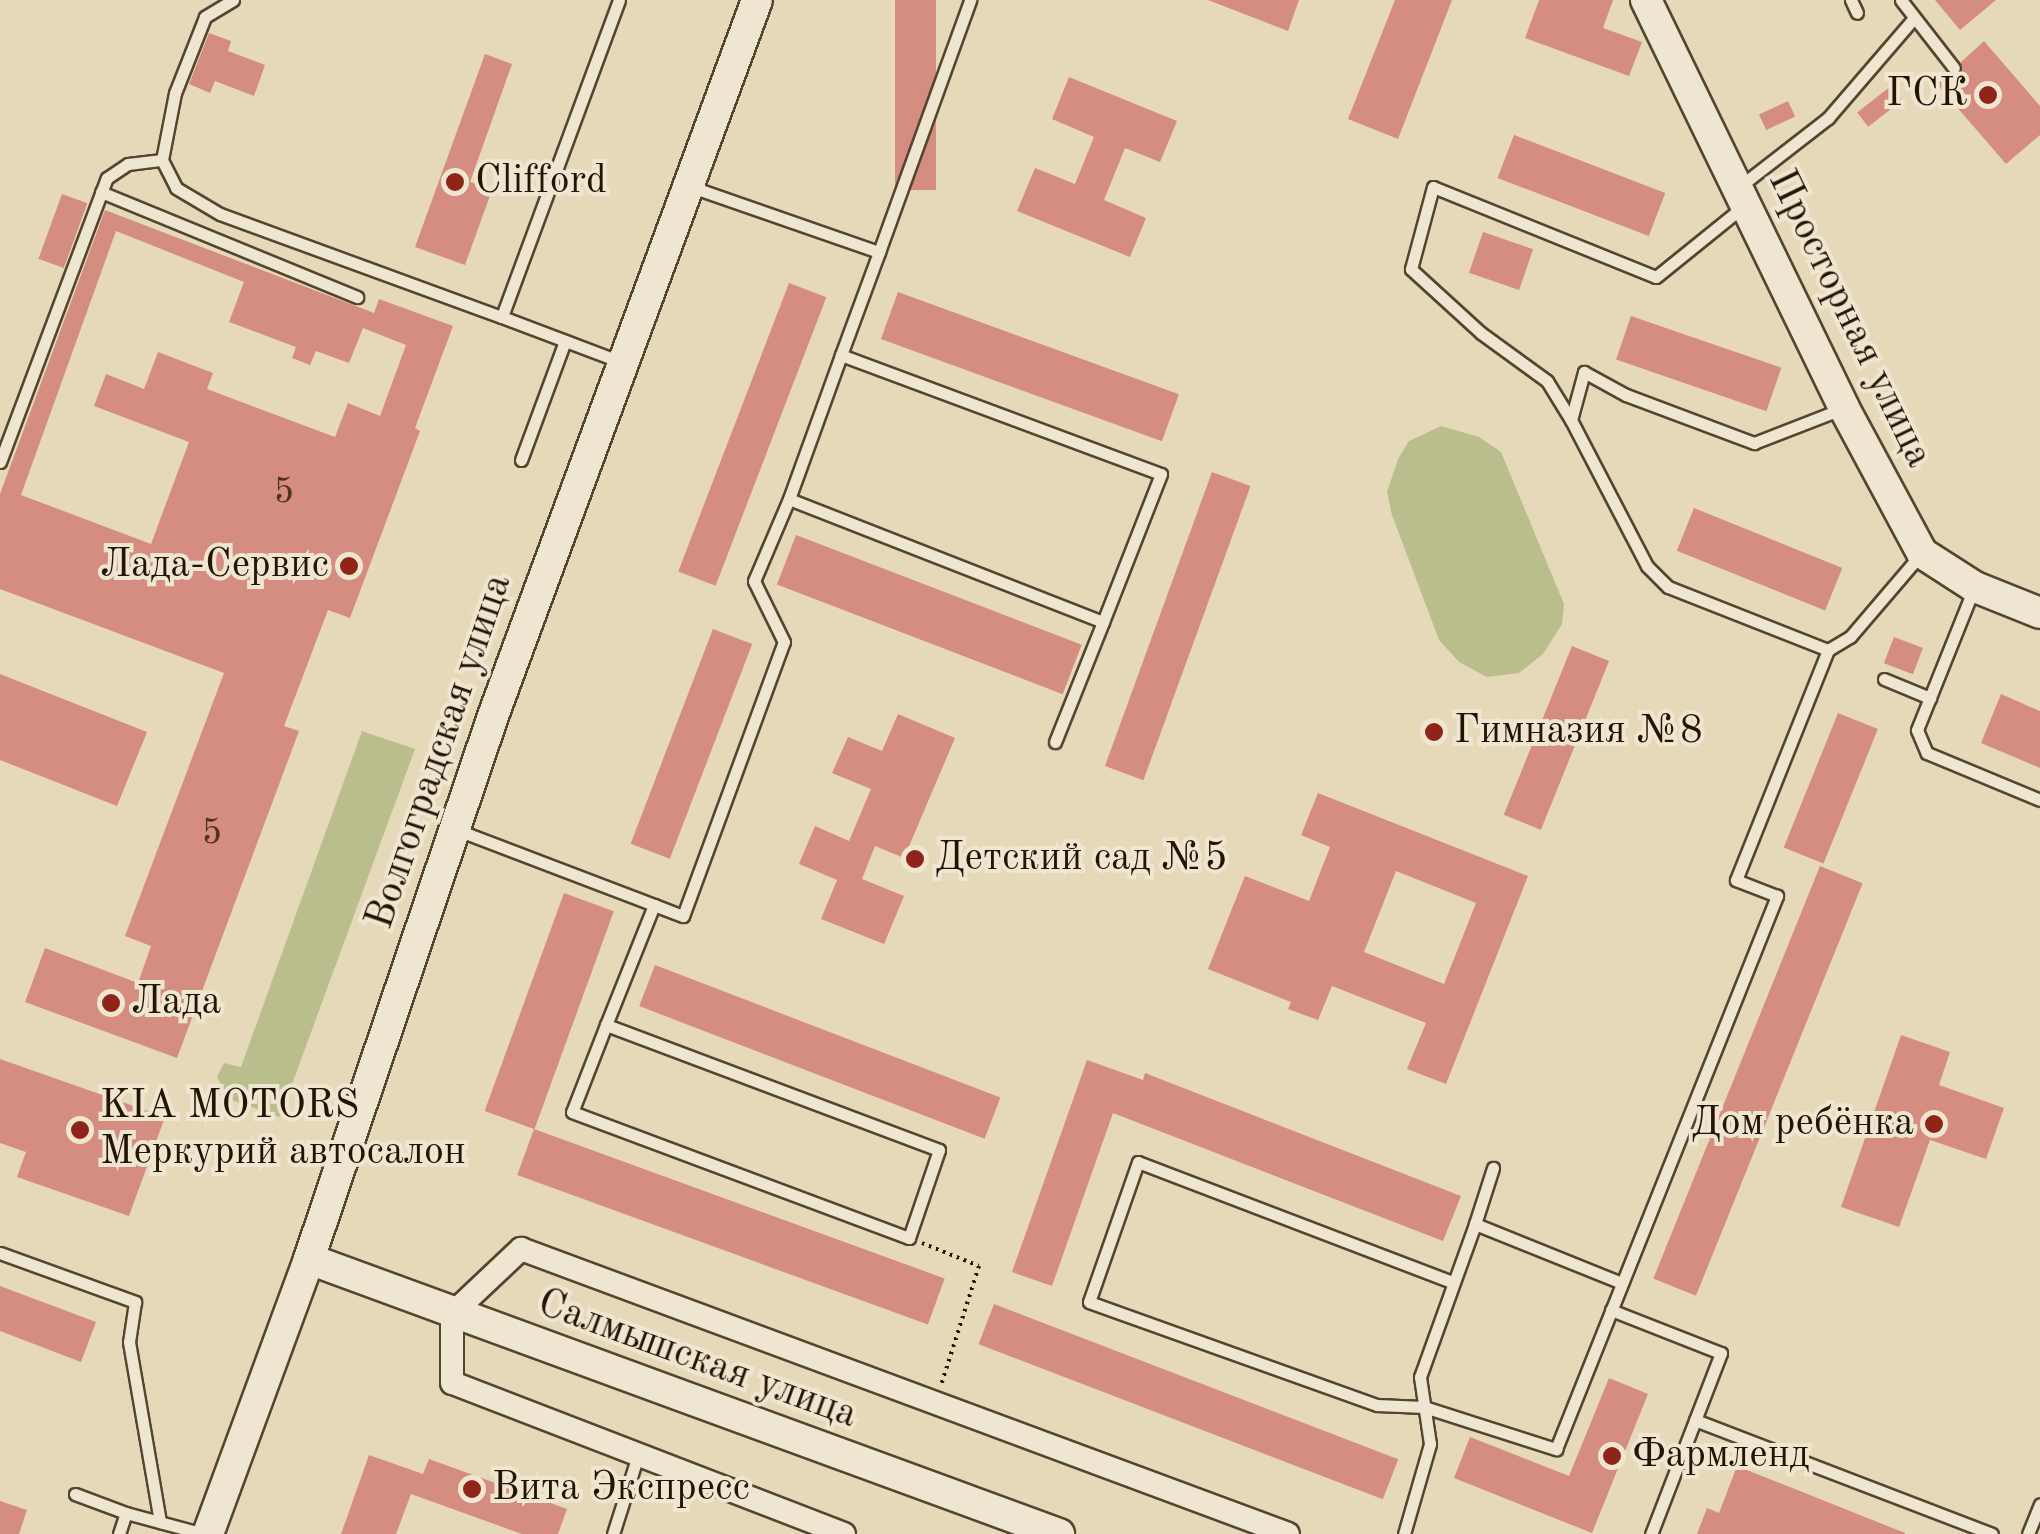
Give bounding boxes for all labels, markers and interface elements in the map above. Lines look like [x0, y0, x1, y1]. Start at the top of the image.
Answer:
place label: ГСК [1886, 71, 1968, 119]
marker: ГСК [1977, 84, 1999, 106]
place label: Clifford [475, 158, 607, 206]
street label: Просторная улица [1756, 162, 1942, 476]
marker: Clifford [444, 171, 466, 193]
house number: 5 [274, 472, 294, 514]
place label: Лада-Сервис [100, 542, 329, 590]
marker: Лада-Сервис [338, 555, 360, 577]
street label: Волгоградская улица [357, 568, 523, 936]
place label: Гимназия №8 [1454, 708, 1703, 756]
marker: Гимназия №8 [1423, 721, 1445, 743]
house number: 5 [202, 813, 222, 855]
place label: Детский сад №5 [935, 835, 1228, 883]
marker: Детский сад №5 [904, 848, 926, 870]
place label: Лада [131, 979, 221, 1027]
marker: Лада [100, 992, 122, 1014]
place label: KIA MOTORS Меркурий автосалон [100, 1083, 466, 1177]
place label: Дом ребёнка [1691, 1100, 1914, 1148]
marker: Дом ребёнка [1923, 1113, 1945, 1135]
marker: KIA MOTORS Меркурий автосалон [69, 1119, 91, 1141]
street label: Салмышская улица [531, 1280, 863, 1440]
place label: Фармленд [1632, 1432, 1809, 1480]
marker: Фармленд [1601, 1445, 1623, 1467]
place label: Вита Экспресс [492, 1465, 750, 1513]
marker: Вита Экспресс [461, 1478, 483, 1500]

